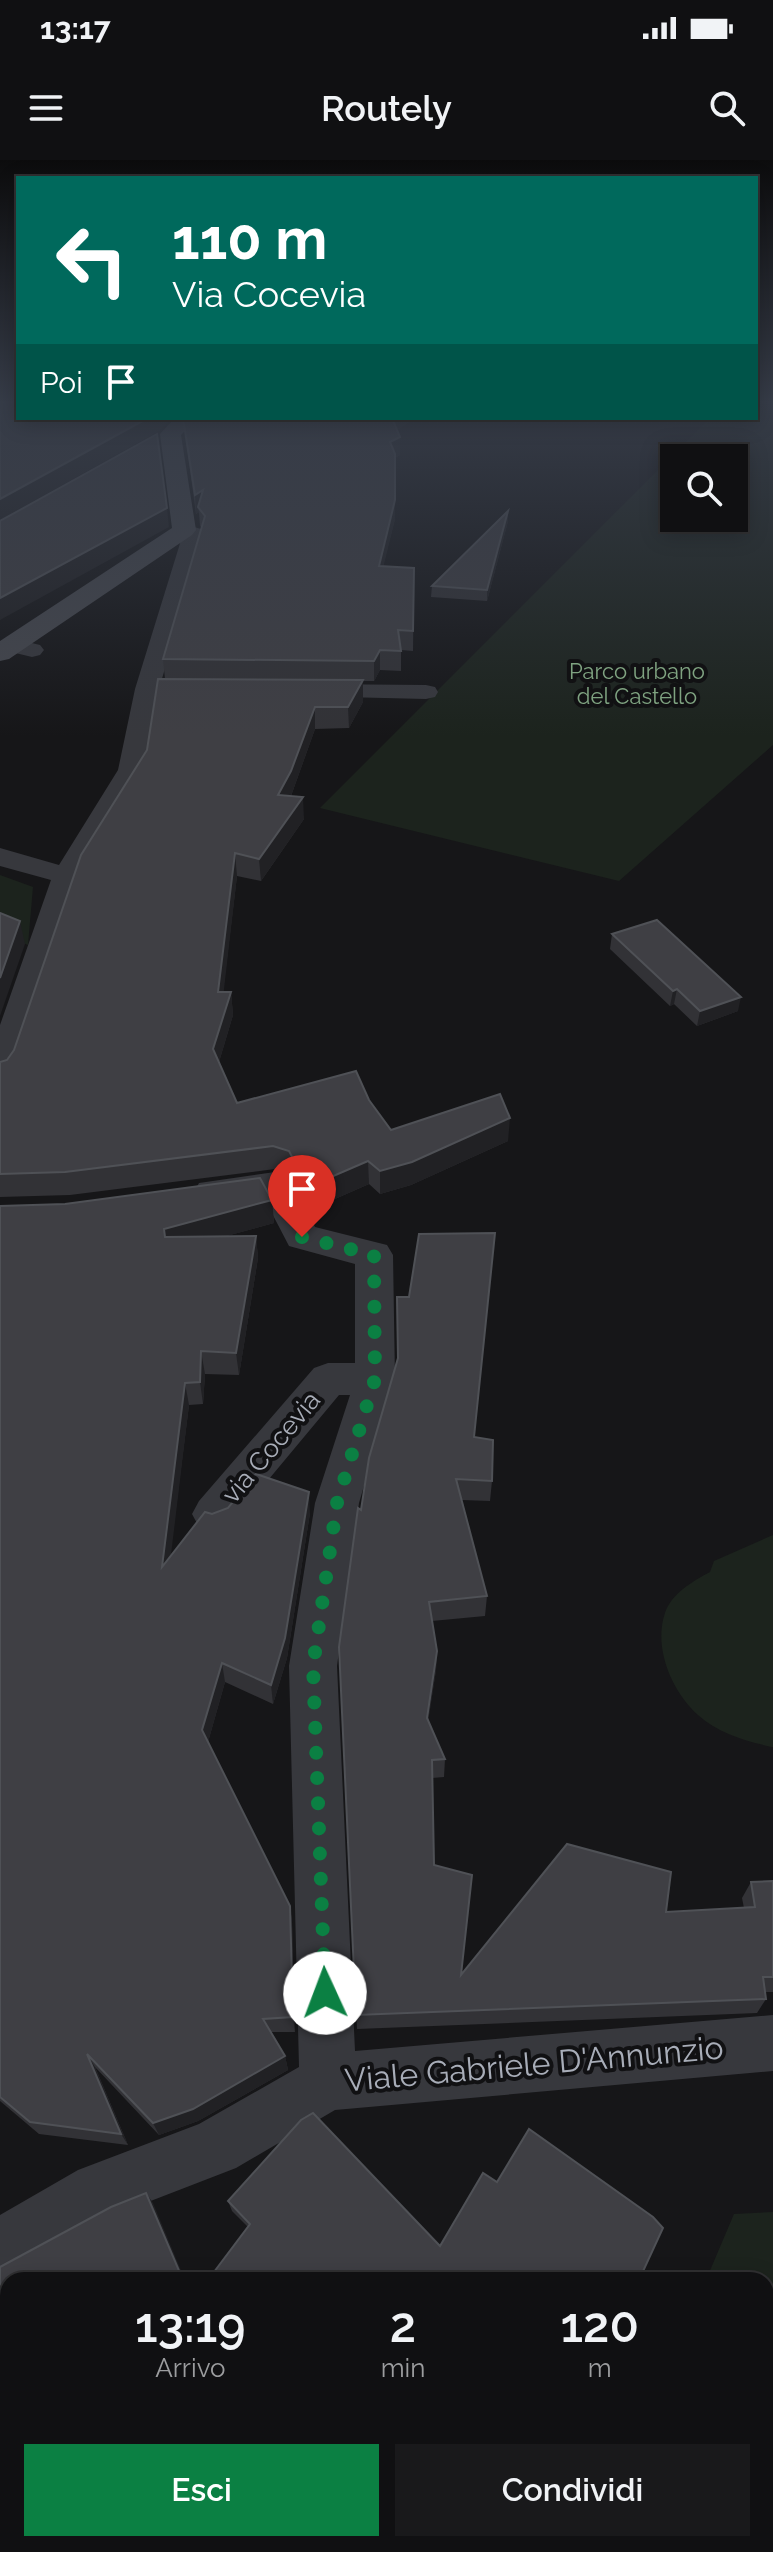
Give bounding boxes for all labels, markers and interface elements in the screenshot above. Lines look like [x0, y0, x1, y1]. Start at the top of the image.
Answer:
text: 13:17 [40, 11, 111, 46]
icon: menu [24, 86, 68, 130]
icon: search [705, 86, 749, 130]
text: Routely [321, 87, 452, 129]
text: 110 m [172, 206, 327, 272]
icon: left [40, 208, 144, 312]
text: Via Cocevia [172, 273, 366, 315]
icon: arrive [99, 360, 143, 404]
text: Poi [40, 365, 83, 400]
map controls [660, 444, 748, 532]
button: search [660, 444, 748, 532]
park label: Parco urbano del Castello [569, 658, 705, 709]
pin [268, 1155, 336, 1237]
icon: arrive [280, 1167, 324, 1211]
street label: via Cocevia [216, 1385, 326, 1509]
position arrow [283, 1951, 367, 2035]
street label: Viale Gabriele D'Annunzio [343, 2029, 725, 2098]
text: 13:19 [135, 2297, 246, 2353]
text: 2 [390, 2297, 416, 2353]
text: 120 [560, 2297, 639, 2353]
text: Arrivo [155, 2353, 226, 2383]
text: min [381, 2353, 425, 2383]
text: m [588, 2353, 612, 2383]
button: Esci [24, 2444, 379, 2536]
button: Condividi [395, 2444, 750, 2536]

